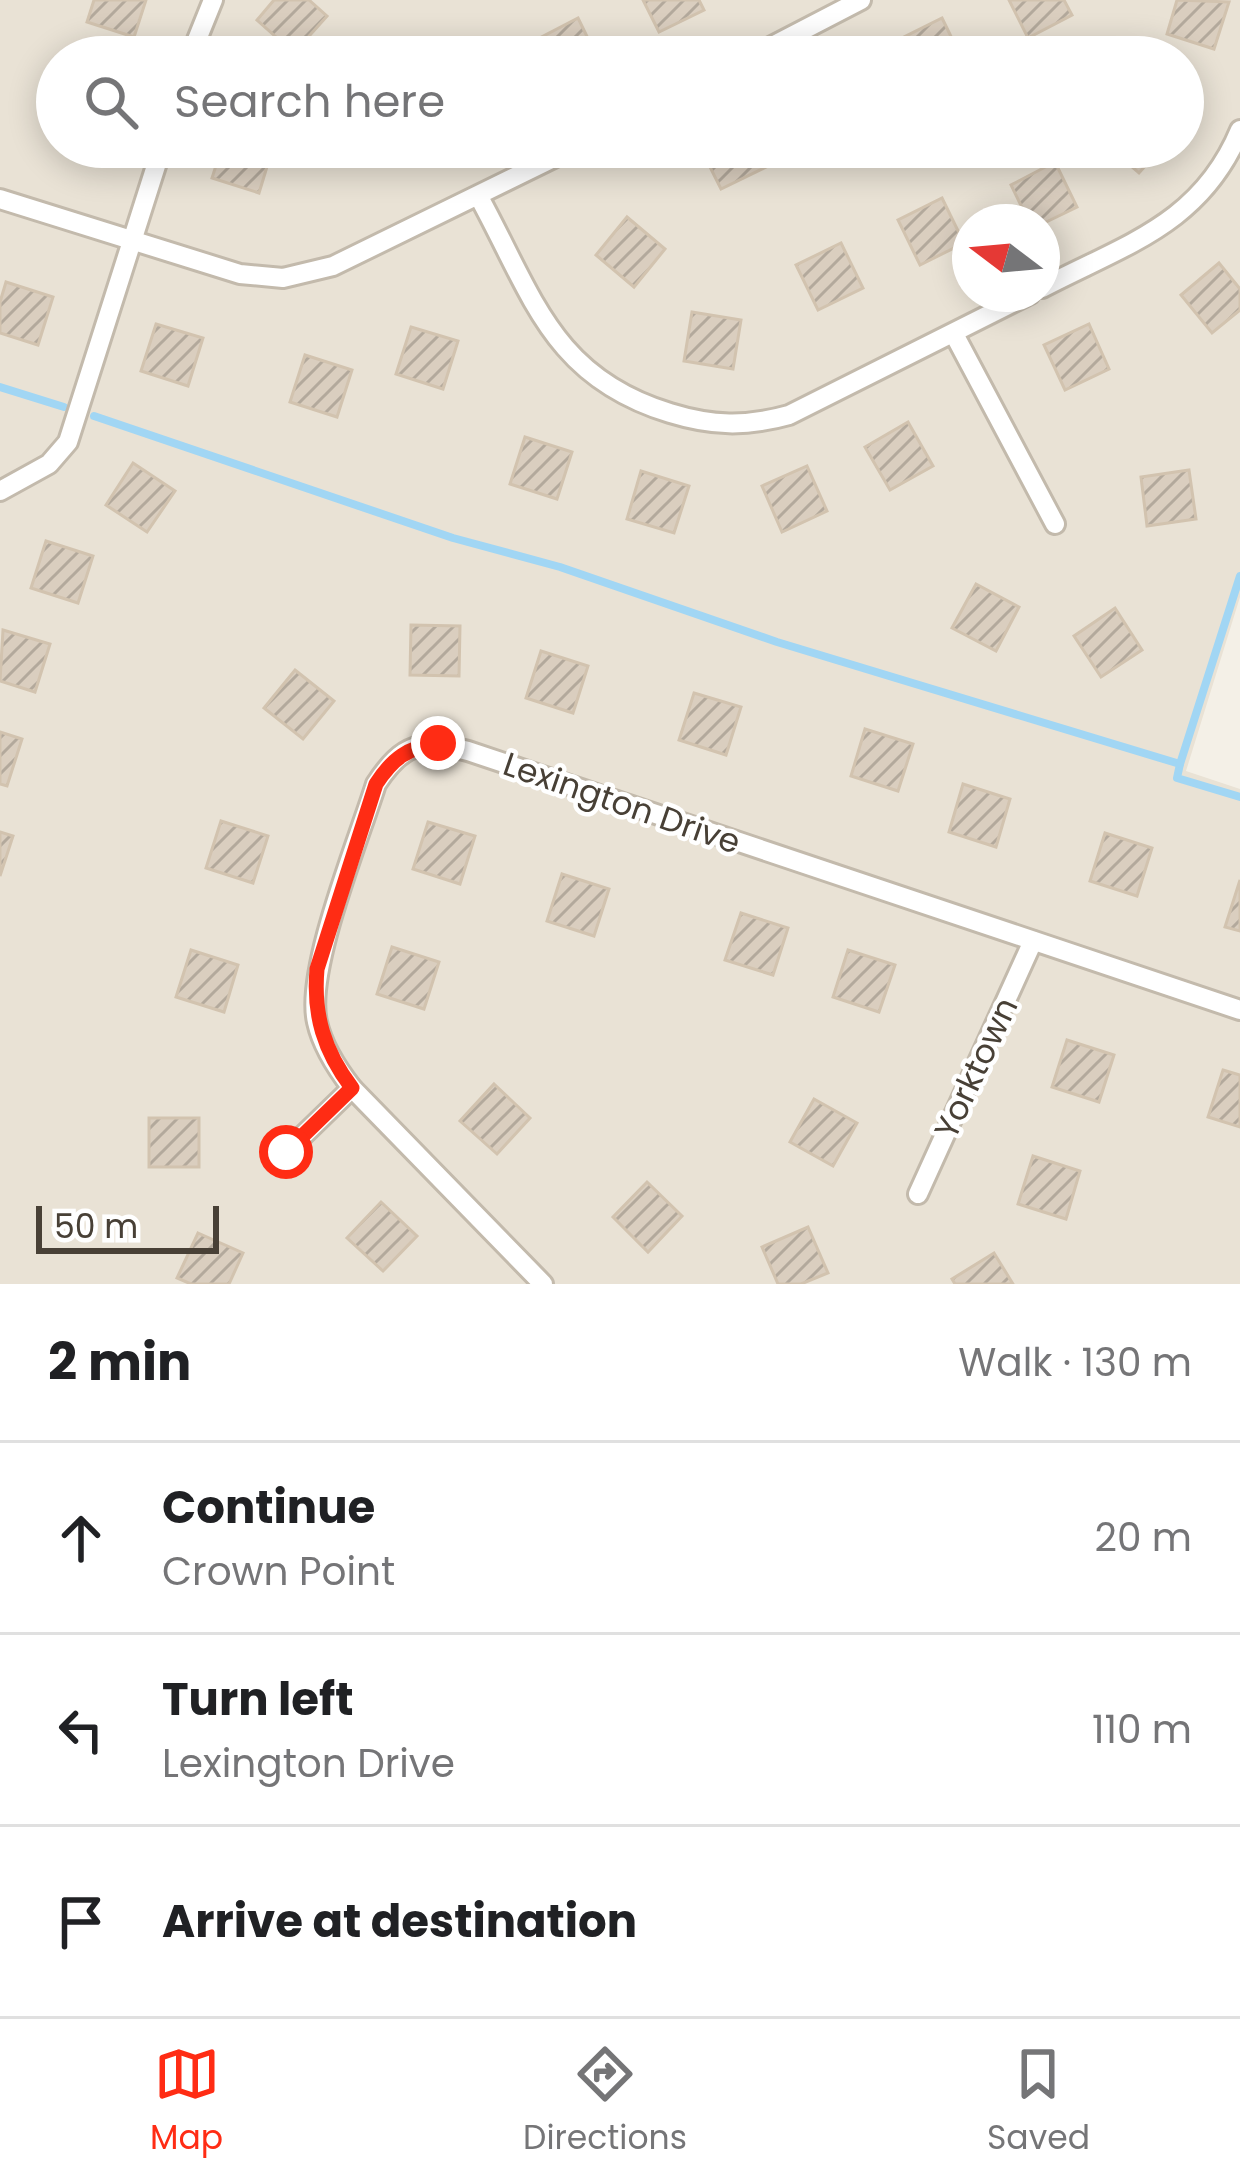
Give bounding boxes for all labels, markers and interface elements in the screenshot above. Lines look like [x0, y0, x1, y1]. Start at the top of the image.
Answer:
search box [36, 36, 1204, 168]
icon: search [78, 69, 144, 135]
text: Search here [174, 70, 445, 133]
north arrow [952, 204, 1060, 312]
route end [411, 716, 465, 770]
street label: Lexington Drive [497, 740, 747, 866]
street label: Yorktown [923, 990, 1029, 1146]
route start [259, 1125, 313, 1179]
scale bar [36, 1200, 219, 1253]
text: 50 m [54, 1203, 138, 1250]
text: 2 min [48, 1326, 191, 1398]
text: Walk · 130 m [958, 1335, 1192, 1390]
text: Continue [162, 1476, 375, 1539]
icon: ahead [48, 1505, 114, 1571]
text: 20 m [1094, 1510, 1192, 1565]
text: Crown Point [162, 1544, 395, 1599]
text: Turn left [162, 1668, 354, 1731]
icon: left [48, 1697, 114, 1763]
text: 110 m [1092, 1702, 1192, 1757]
text: Lexington Drive [162, 1736, 455, 1791]
icon: arrive [48, 1889, 114, 1955]
text: Arrive at destination [162, 1890, 637, 1953]
tab: Map [150, 2041, 223, 2163]
tab: Directions [523, 2041, 687, 2163]
tab: Saved [987, 2041, 1090, 2163]

